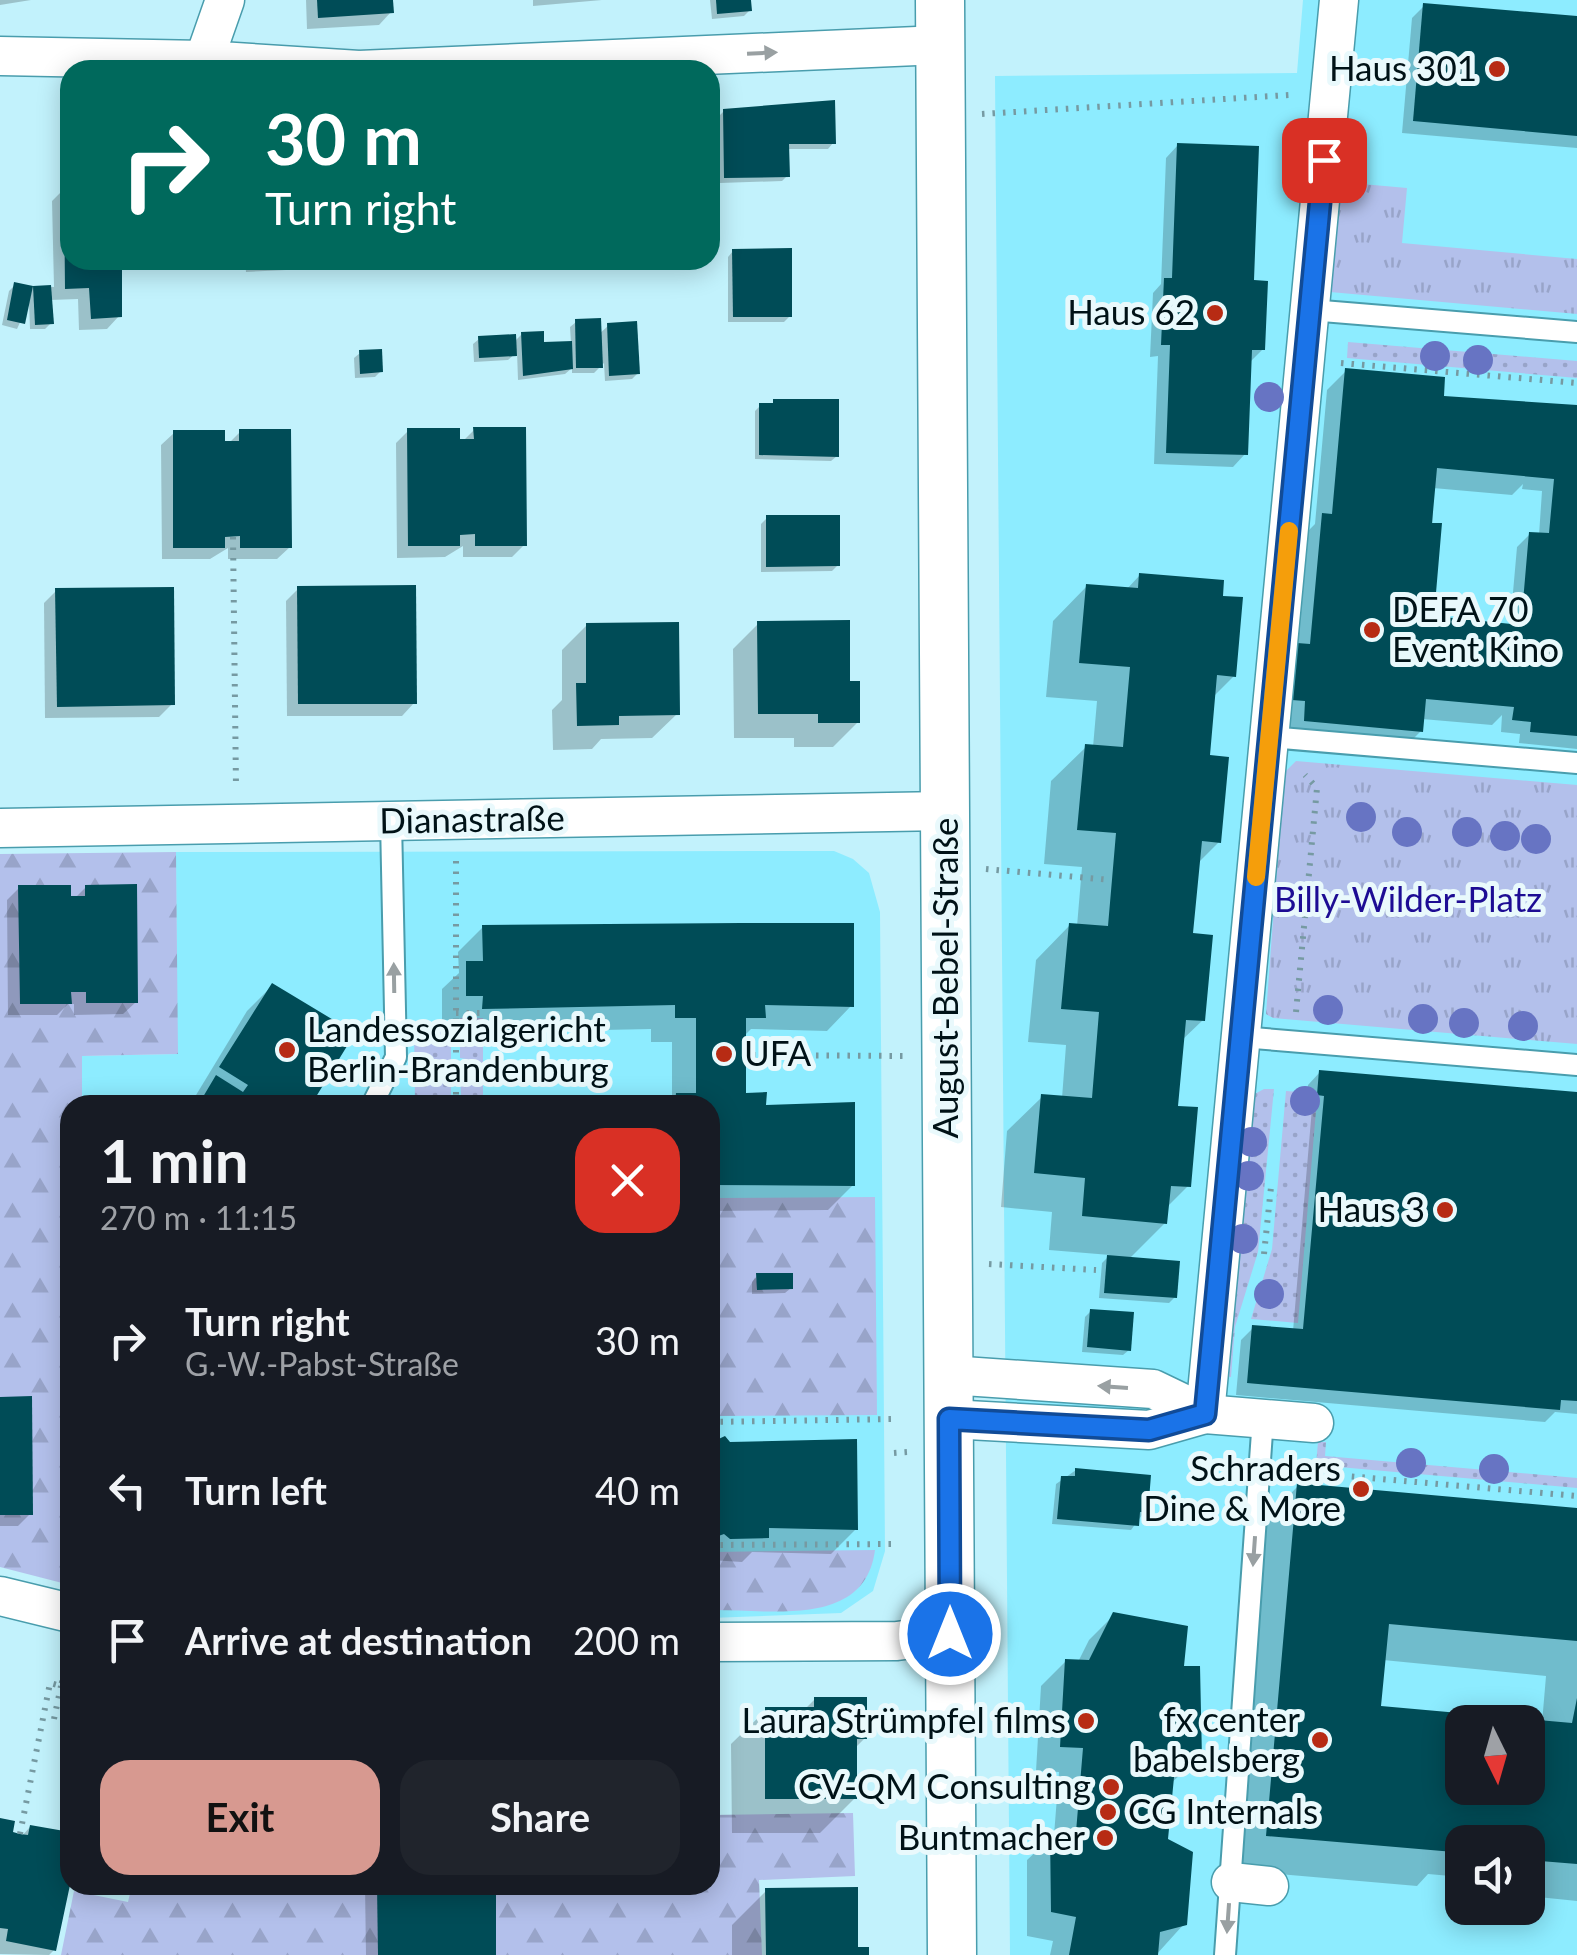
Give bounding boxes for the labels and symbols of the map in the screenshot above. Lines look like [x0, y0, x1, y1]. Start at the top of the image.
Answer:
one-way arrow [747, 45, 779, 61]
place label: Haus 301 [1329, 46, 1477, 88]
marker: Haus 301 [1486, 58, 1508, 80]
pin [1282, 118, 1367, 203]
place label: Haus 62 [1067, 290, 1195, 332]
marker: Haus 62 [1204, 302, 1226, 324]
place label: DEFA 70 Event Kino [1392, 587, 1559, 669]
marker: DEFA 70 Event Kino [1361, 619, 1383, 641]
street label: Dianastraße [379, 795, 565, 841]
street label: August-Bebel-Straße [923, 818, 965, 1138]
park label: Billy-Wilder-Platz [1274, 877, 1542, 919]
one-way arrow [386, 962, 402, 994]
place label: Landessozialgericht Berlin-Brandenburg [307, 1007, 609, 1089]
place label: UFA [744, 1031, 812, 1073]
marker: Landessozialgericht Berlin-Brandenburg [276, 1039, 298, 1061]
marker: UFA [713, 1043, 735, 1065]
place label: Haus 3 [1317, 1187, 1425, 1229]
marker: Haus 3 [1434, 1199, 1456, 1221]
one-way arrow [1096, 1378, 1128, 1394]
place label: Schraders Dine & More [1143, 1446, 1341, 1528]
marker: Schraders Dine & More [1350, 1478, 1372, 1500]
one-way arrow [1246, 1535, 1262, 1567]
position arrow [898, 1582, 1002, 1686]
place label: fx center babelsberg [1133, 1697, 1300, 1779]
place label: Laura Strümpfel films [742, 1698, 1066, 1740]
north arrow [1445, 1705, 1545, 1805]
marker: Laura Strümpfel films [1075, 1710, 1097, 1732]
marker: fx center babelsberg [1309, 1729, 1331, 1751]
place label: CV-QM Consulting [798, 1764, 1091, 1806]
marker: CV-QM Consulting [1100, 1776, 1122, 1798]
place label: CG Internals [1128, 1789, 1318, 1831]
marker: CG Internals [1097, 1801, 1119, 1823]
place label: Buntmacher [898, 1815, 1085, 1857]
marker: Buntmacher [1094, 1827, 1116, 1849]
one-way arrow [1220, 1903, 1236, 1935]

